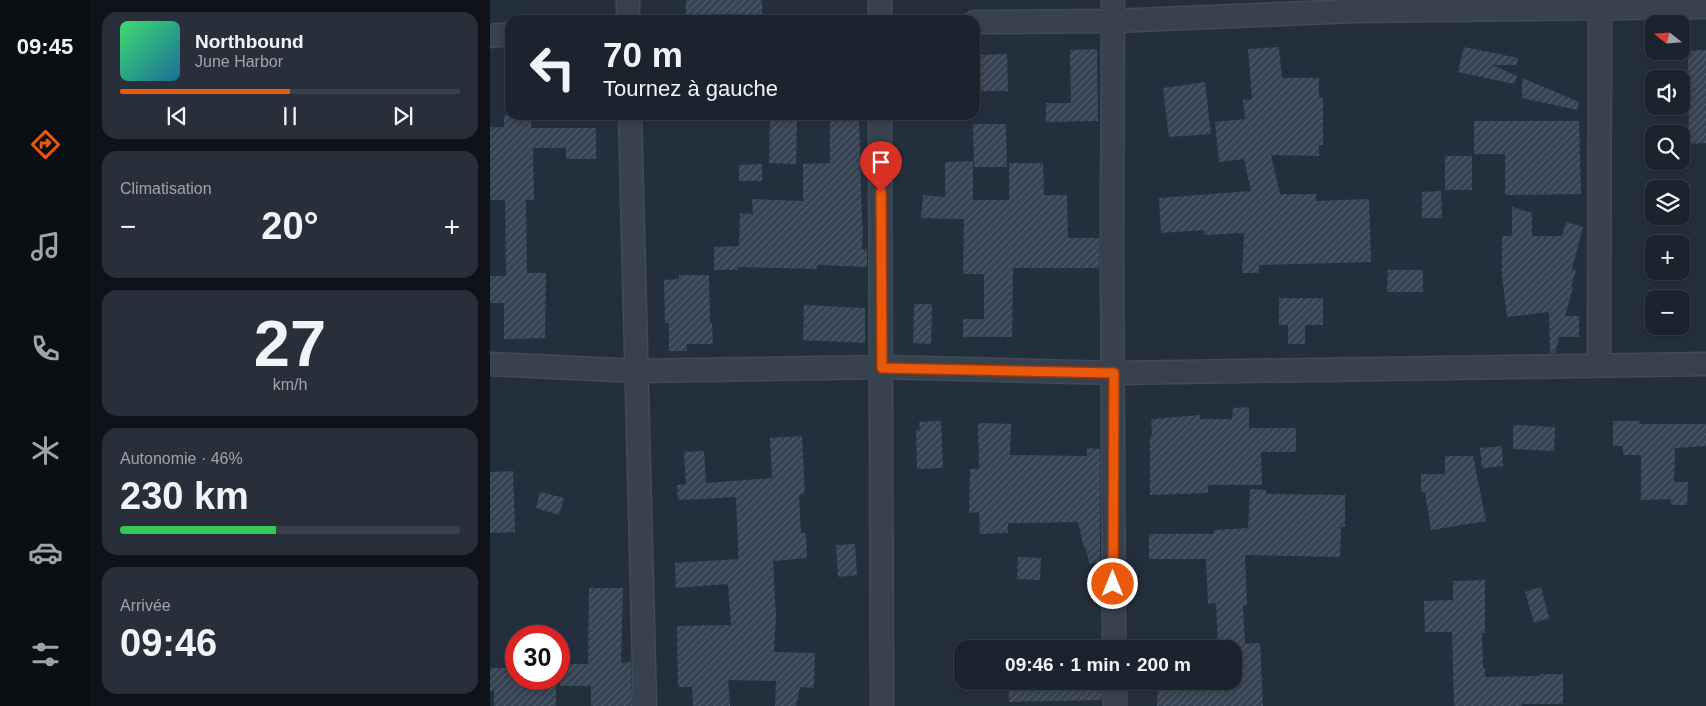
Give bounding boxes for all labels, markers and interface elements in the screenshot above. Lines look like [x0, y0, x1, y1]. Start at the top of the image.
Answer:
north arrow [1645, 15, 1690, 60]
map controls [1645, 15, 1690, 335]
text: Northbound [195, 31, 304, 52]
text: 09:45 [17, 34, 73, 59]
icon: left [520, 35, 585, 100]
text: 70 m [603, 35, 683, 74]
text: June Harbor [195, 53, 283, 70]
button: sound [1645, 70, 1690, 115]
text: Tournez à gauche [603, 76, 778, 101]
icon: previous [163, 102, 191, 130]
icon: pause [276, 102, 304, 130]
icon: next [389, 102, 417, 130]
button: search [1645, 125, 1690, 170]
icon: directions [28, 127, 63, 162]
pin [860, 141, 902, 192]
icon: arrive [867, 148, 895, 176]
text: Climatisation [120, 180, 212, 197]
button: layers [1645, 180, 1690, 225]
text: 20° [261, 205, 319, 247]
text: − [120, 211, 136, 242]
text: + [444, 211, 460, 242]
icon: music [28, 229, 63, 264]
button: + [1645, 235, 1690, 280]
button: − [1645, 290, 1690, 335]
text: 27 [254, 307, 326, 380]
icon: phone [28, 331, 63, 366]
text: km/h [273, 376, 307, 393]
icon: climate [28, 433, 63, 468]
text: Autonomie · 46% [120, 450, 243, 467]
text: 230 km [120, 475, 249, 517]
icon: car [28, 535, 63, 570]
position arrow [1086, 557, 1138, 609]
text: Arrivée [120, 597, 171, 614]
text: 09:46 [120, 622, 217, 664]
speed limit sign: 30 [505, 625, 570, 690]
icon: filters [28, 637, 63, 672]
text: 09:46 · 1 min · 200 m [1005, 654, 1191, 675]

